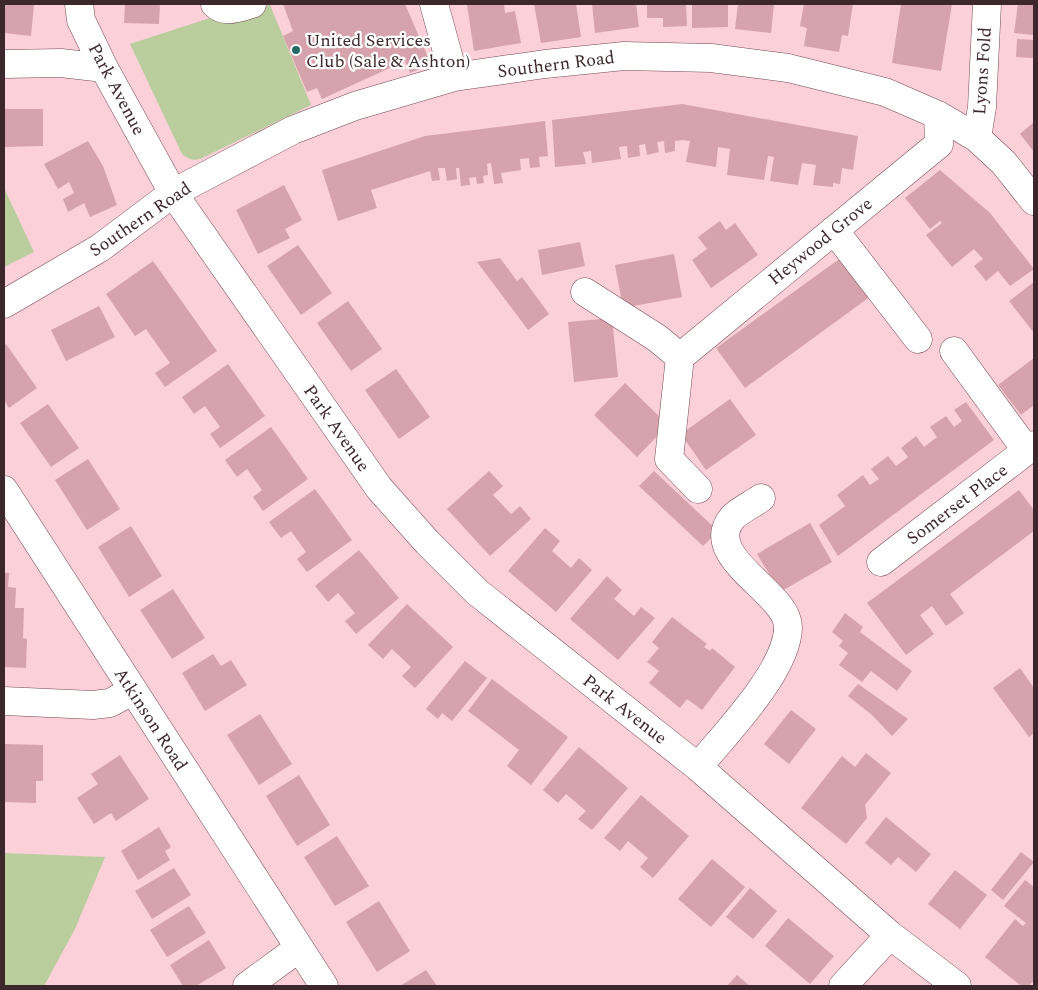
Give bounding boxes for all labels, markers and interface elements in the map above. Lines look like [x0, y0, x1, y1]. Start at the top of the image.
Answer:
street label: Lyons Fold [966, 26, 999, 116]
place label: United Services Club (Sale & Ashton) [306, 27, 470, 75]
street label: Park Avenue [81, 38, 152, 140]
marker: United Services Club (Sale & Ashton) [290, 44, 302, 56]
street label: Southern Road [496, 44, 616, 85]
street label: Southern Road [84, 175, 197, 264]
street label: Heywood Grove [762, 191, 878, 292]
street label: Park Avenue [297, 379, 377, 477]
street label: Somerset Place [901, 457, 1014, 552]
street label: Atkinson Road [107, 662, 194, 776]
street label: Park Avenue [577, 668, 673, 751]

